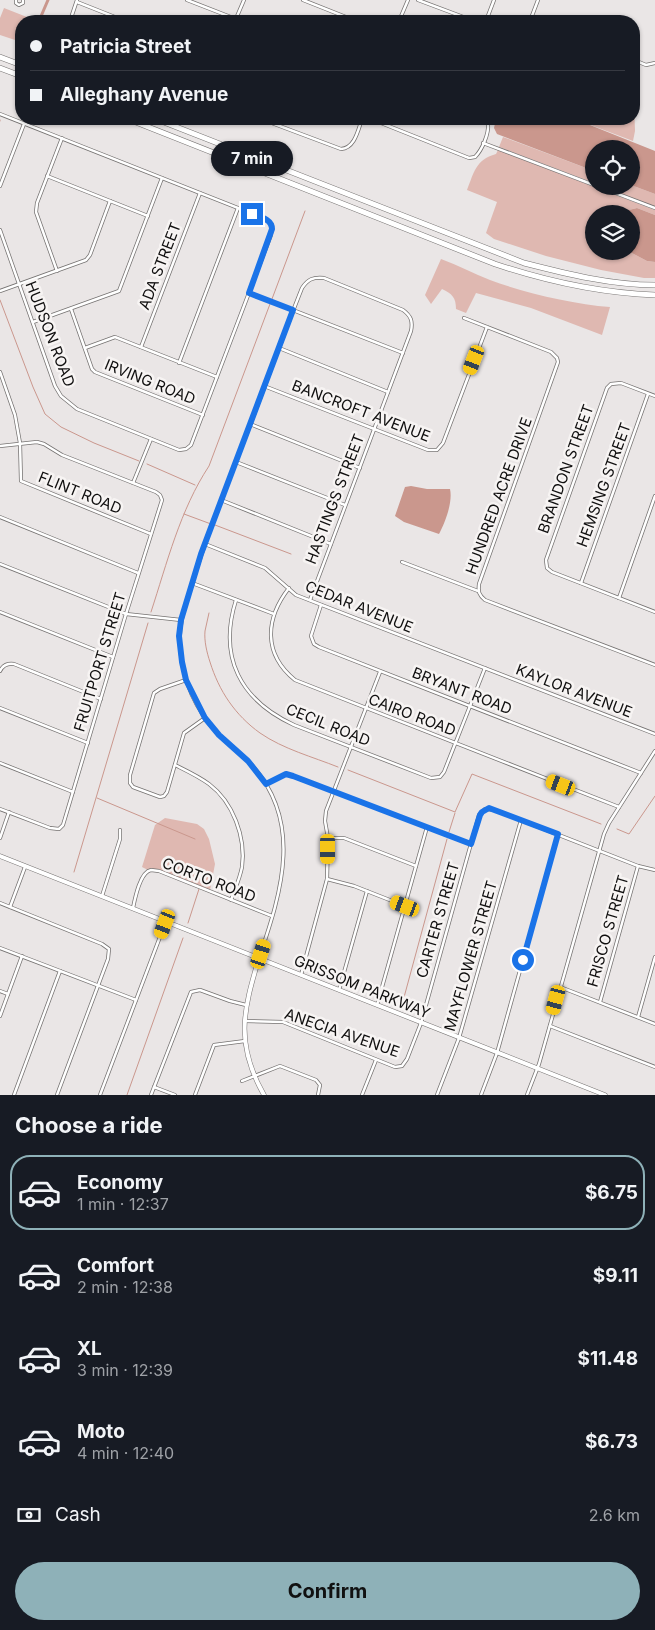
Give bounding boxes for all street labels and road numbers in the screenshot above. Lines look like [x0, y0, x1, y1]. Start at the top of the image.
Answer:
street label: ADA STREET [134, 220, 185, 312]
street label: HUDSON ROAD [22, 278, 79, 389]
street label: IRVING ROAD [102, 355, 198, 408]
street label: BANCROFT AVENUE [289, 375, 433, 446]
street label: BRANDON STREET [533, 402, 598, 536]
street label: HUNDRED ACRE DRIVE [461, 415, 536, 577]
street label: HEMSING STREET [572, 420, 635, 550]
street label: HASTINGS STREET [301, 431, 368, 567]
street label: FLINT ROAD [36, 467, 125, 518]
street label: CEDAR AVENUE [302, 576, 416, 637]
street label: FRUITPORT STREET [69, 590, 130, 734]
street label: KAYLOR AVENUE [513, 660, 635, 721]
street label: BRYANT ROAD [410, 663, 515, 718]
street label: CAIRO ROAD [366, 689, 459, 740]
street label: CECIL ROAD [283, 699, 373, 750]
street label: CORTO ROAD [160, 853, 259, 906]
street label: CARTER STREET [412, 860, 463, 980]
street label: FRISCO STREET [582, 873, 633, 989]
street label: MAYFLOWER STREET [440, 878, 501, 1033]
street label: GRISSOM PARKWAY [291, 951, 433, 1023]
street label: ANECIA AVENUE [282, 1004, 402, 1061]

